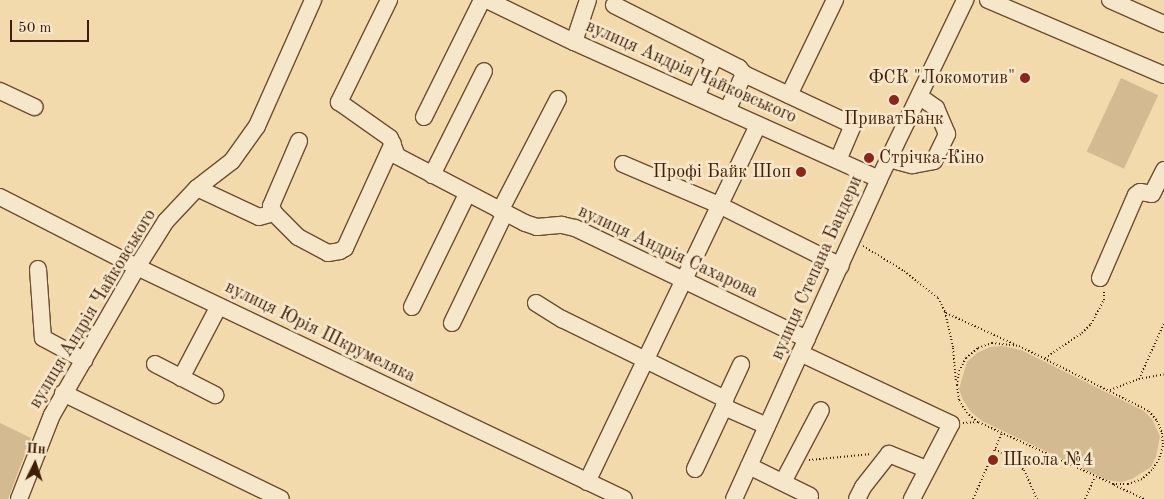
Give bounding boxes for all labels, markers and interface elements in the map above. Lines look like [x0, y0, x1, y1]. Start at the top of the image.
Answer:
scale bar [12, 10, 91, 42]
street label: вулиця Андрія Чайковського [582, 16, 800, 128]
text: 50 m [18, 21, 52, 36]
place label: ФСК "Локомотив" [868, 67, 1015, 89]
marker: ФСК "Локомотив" [1019, 72, 1031, 84]
marker: ПриватБанк [888, 94, 900, 106]
place label: ПриватБанк [844, 108, 944, 130]
place label: Стрічка-Кіно [879, 147, 984, 169]
marker: Стрічка-Кіно [863, 152, 875, 164]
place label: Профі Байк Шоп [653, 161, 791, 183]
marker: Профі Байк Шоп [795, 166, 807, 178]
street label: вулиця Степана Бандери [767, 173, 867, 363]
street label: вулиця Андрія Сахарова [575, 201, 761, 303]
street label: вулиця Андрія Чайковського [25, 205, 161, 413]
street label: вулиця Юрія Шкрумеляка [221, 276, 419, 388]
north arrow [10, 439, 60, 489]
text: Пн [26, 441, 46, 457]
place label: Школа №4 [1003, 449, 1093, 471]
marker: Школа №4 [987, 454, 999, 466]

